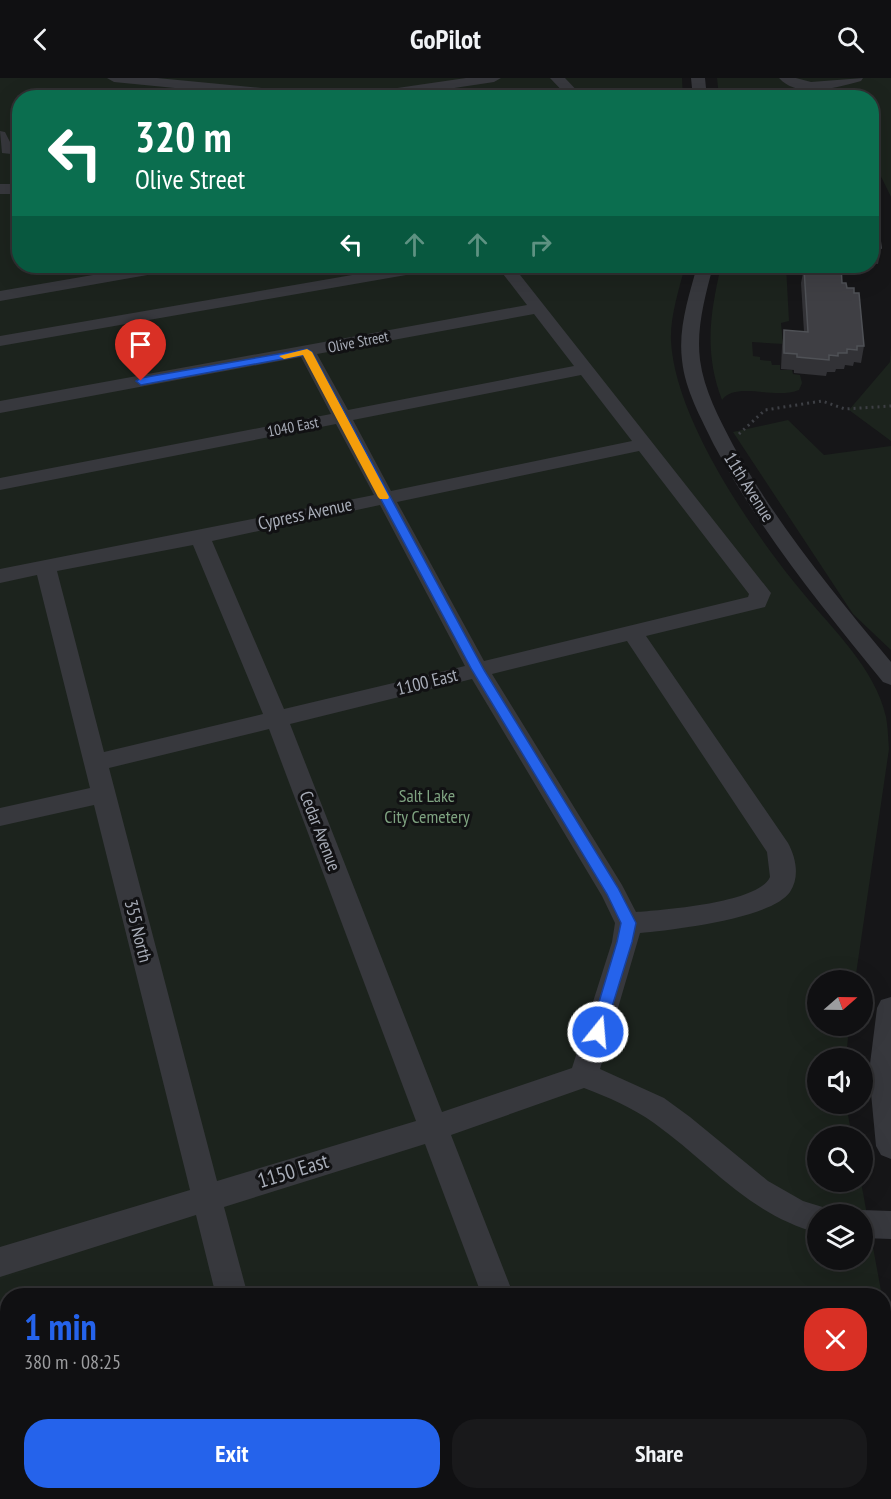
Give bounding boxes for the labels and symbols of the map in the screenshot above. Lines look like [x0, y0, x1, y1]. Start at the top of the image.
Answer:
pin [115, 319, 166, 381]
street label: Olive Street [326, 326, 390, 357]
street label: 1040 East [266, 412, 320, 441]
street label: 11th Avenue [719, 448, 780, 526]
street label: Cypress Avenue [256, 492, 354, 535]
street label: 1100 East [394, 663, 460, 700]
park label: Salt Lake City Cemetery [384, 784, 470, 828]
street label: Cedar Avenue [295, 788, 346, 874]
street label: 355 North [120, 897, 157, 965]
north arrow [807, 970, 873, 1036]
position arrow [566, 1000, 630, 1064]
street label: 1150 East [254, 1147, 332, 1194]

